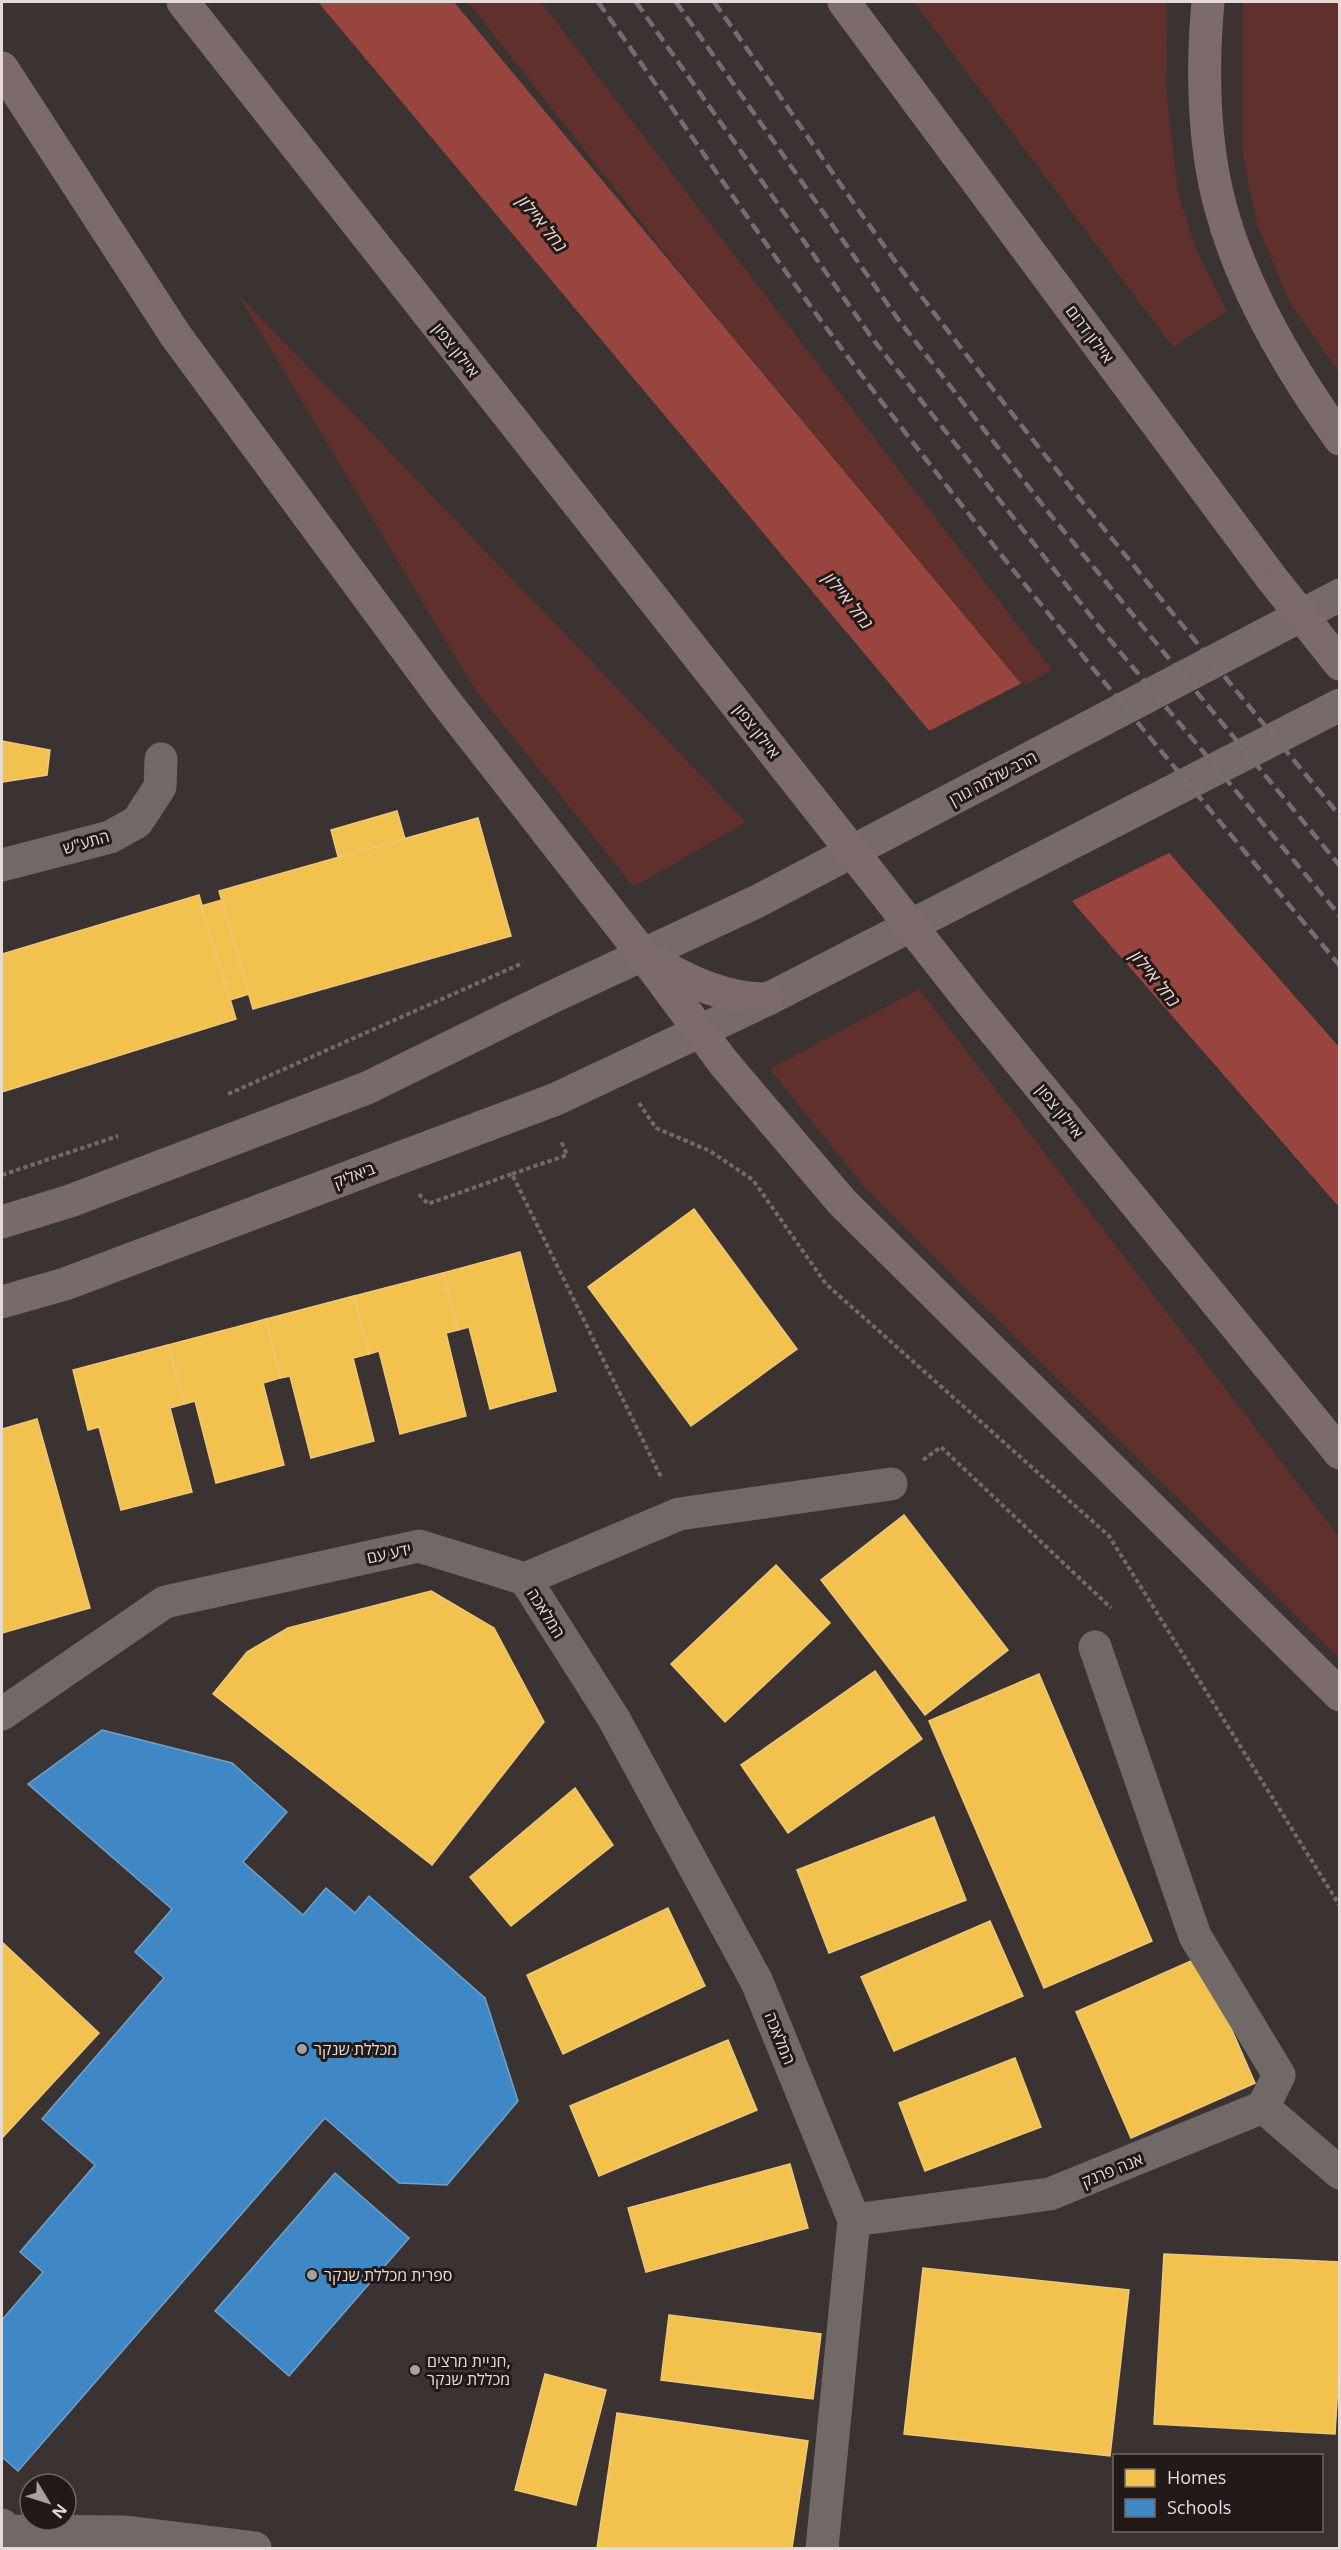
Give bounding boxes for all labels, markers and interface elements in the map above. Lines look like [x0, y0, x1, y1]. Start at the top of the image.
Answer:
water label: נחל איילון [512, 189, 573, 257]
street label: איילון דרום [1061, 301, 1119, 367]
street label: איילון צפון [428, 318, 484, 382]
water label: נחל איילון [818, 566, 879, 634]
street label: איילון צפון [729, 699, 785, 763]
street label: הרב שלמה גורן [945, 746, 1041, 810]
street label: התע"ש [60, 825, 112, 859]
water label: נחל איילון [1125, 944, 1186, 1012]
street label: איילון צפון [1031, 1079, 1089, 1143]
street label: ביאליק [330, 1157, 378, 1193]
street label: ידע עם [365, 1538, 413, 1568]
street label: המלאכה [522, 1584, 570, 1642]
street label: המלאכה [760, 2008, 800, 2068]
place label: מכללת שנקר [314, 2038, 397, 2060]
marker: מכללת שנקר [295, 2042, 309, 2056]
street label: אנה פרנק [1078, 2148, 1146, 2192]
place label: ספרית מכללת שנקר [324, 2264, 452, 2286]
marker: ספרית מכללת שנקר [305, 2268, 319, 2282]
place label: חניית מרצים, מכללת שנקר [427, 2350, 511, 2390]
marker: חניית מרצים, מכללת שנקר [408, 2363, 422, 2377]
legend [1113, 2454, 1323, 2532]
text: Homes [1167, 2465, 1226, 2489]
north arrow [18, 2472, 78, 2532]
text: Schools [1167, 2495, 1231, 2519]
text: N [47, 2499, 72, 2523]

